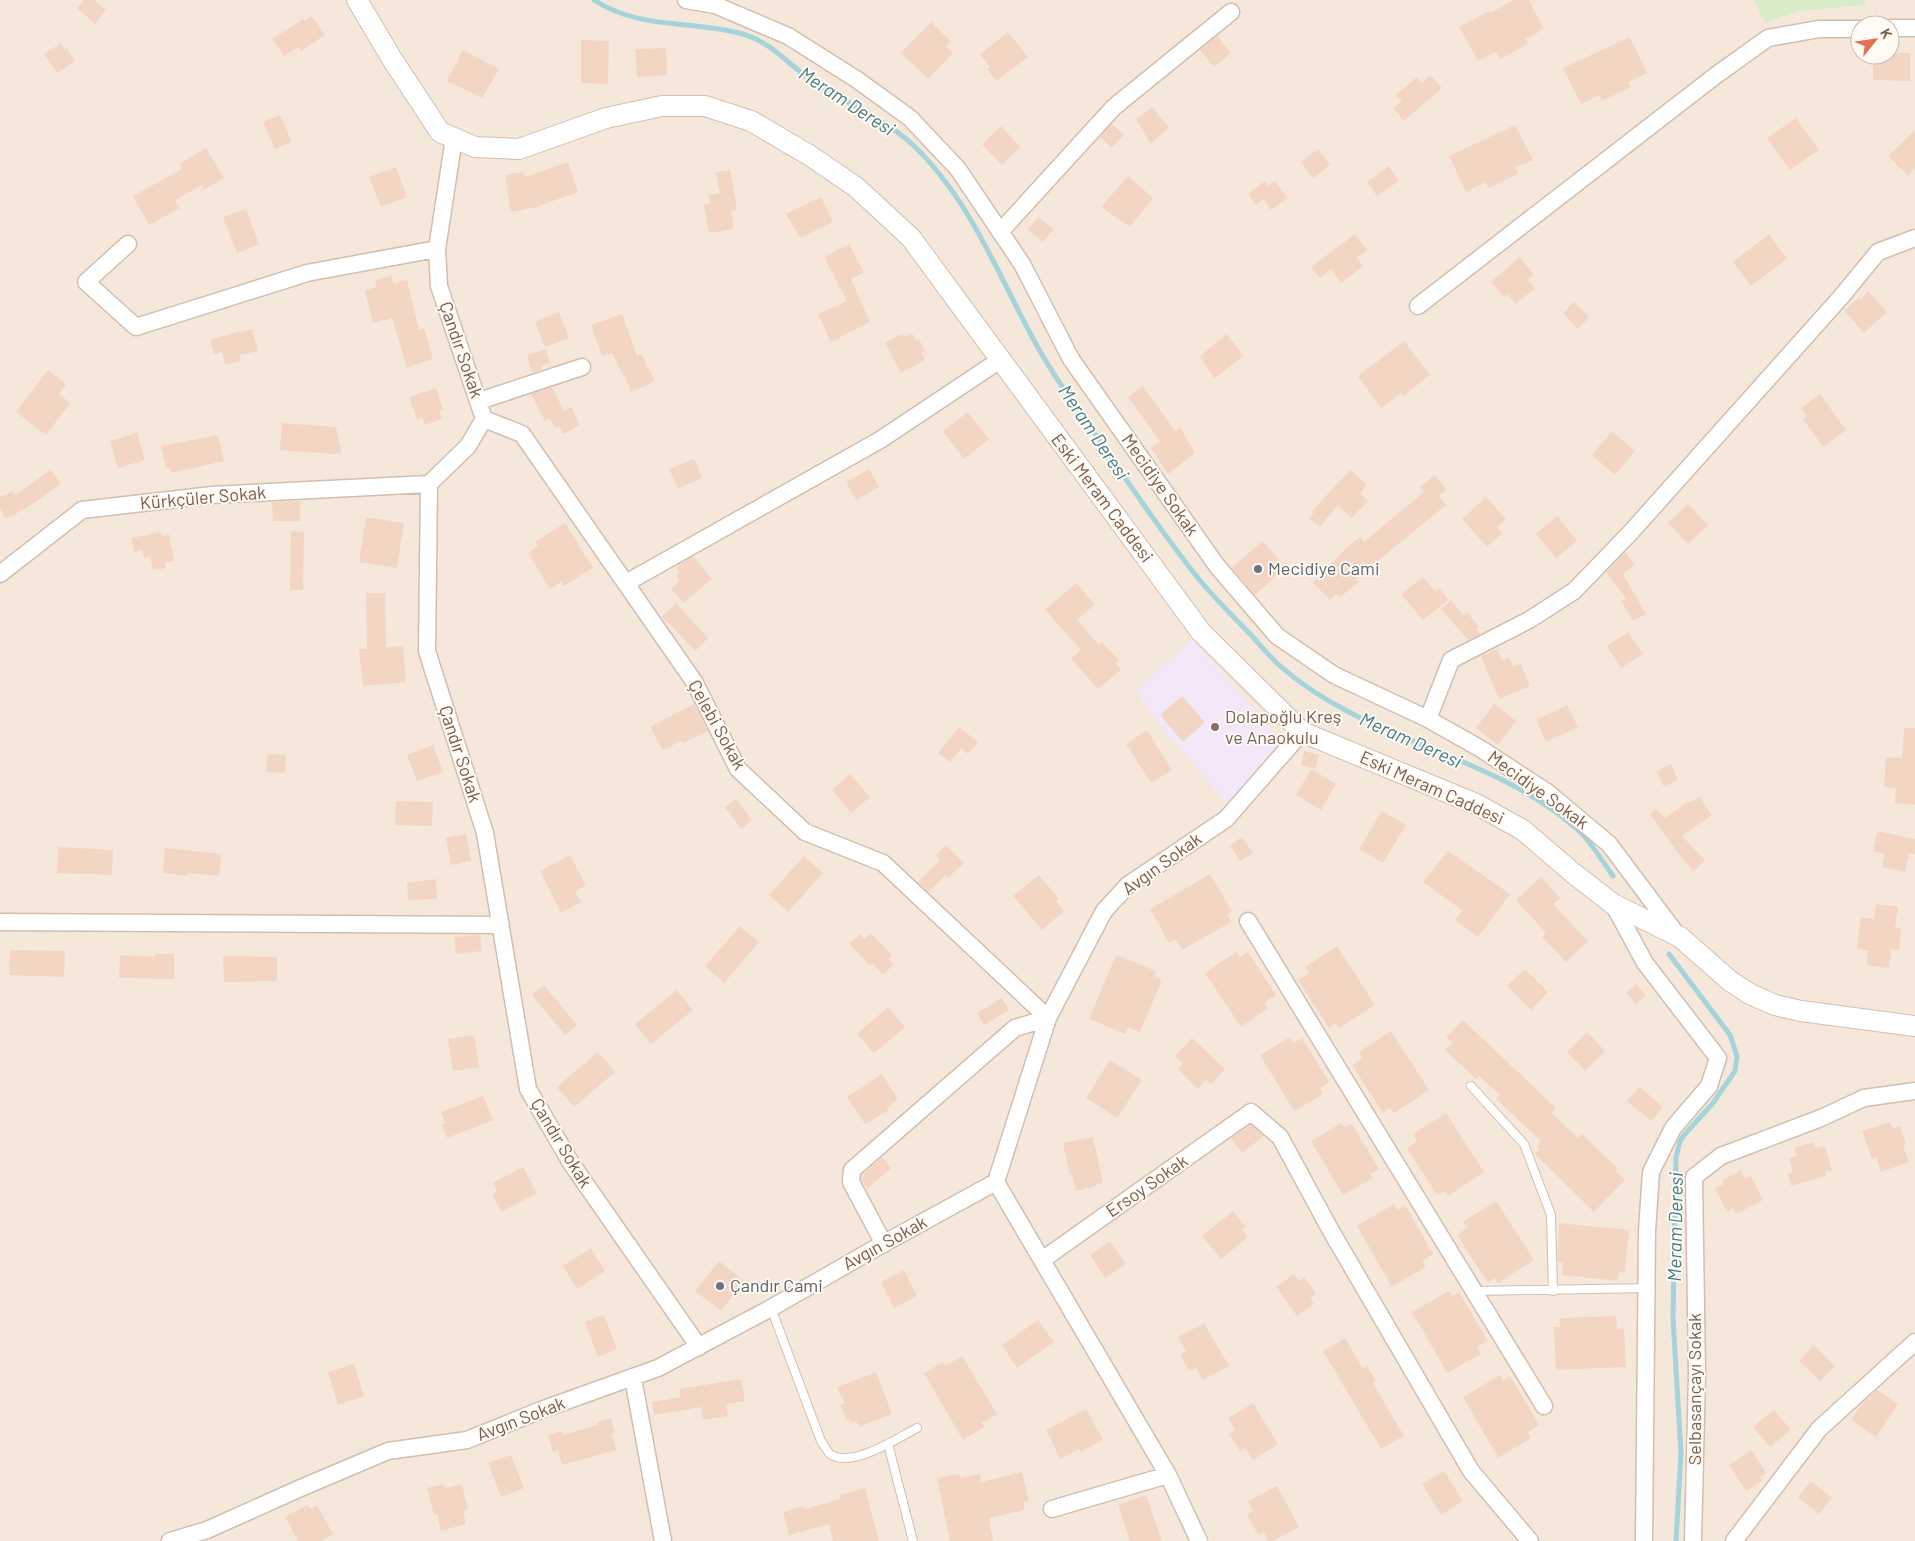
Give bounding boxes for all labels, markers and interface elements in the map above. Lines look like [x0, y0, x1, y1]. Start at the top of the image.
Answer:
north arrow [1850, 15, 1900, 65]
text: K [1877, 25, 1896, 41]
water label: Meram Deresi [795, 61, 900, 140]
street label: Çandır Sokak [435, 298, 489, 401]
water label: Meram Deresi [1054, 380, 1135, 484]
street label: Eski Meram Caddesi [1047, 429, 1158, 566]
street label: Mecidiye Sokak [1118, 429, 1204, 540]
street label: Kürkçüler Sokak [139, 481, 267, 513]
place label: Mecidiye Cami [1268, 557, 1380, 579]
marker: Mecidiye Cami [1252, 563, 1264, 575]
street label: Çelebi Sokak [684, 676, 752, 773]
street label: Çandır Sokak [435, 702, 487, 805]
place label: Dolapoğlu Kreş ve Anaokulu [1225, 705, 1342, 748]
water label: Meram Deresi [1356, 707, 1466, 772]
marker: Dolapoğlu Kreş ve Anaokulu [1209, 721, 1221, 733]
street label: Eski Meram Caddesi [1357, 745, 1508, 829]
street label: Mecidiye Sokak [1484, 745, 1593, 833]
street label: Avgın Sokak [1117, 827, 1205, 899]
street label: Çandır Sokak [526, 1094, 597, 1191]
street label: Ersoy Sokak [1101, 1149, 1192, 1221]
water label: Meram Deresi [1662, 1172, 1687, 1282]
street label: Avgın Sokak [839, 1210, 930, 1274]
place label: Çandır Cami [730, 1274, 823, 1296]
marker: Çandır Cami [714, 1280, 726, 1292]
street label: Selbasançayı Sokak [1683, 1313, 1705, 1465]
street label: Avgın Sokak [473, 1391, 568, 1445]

